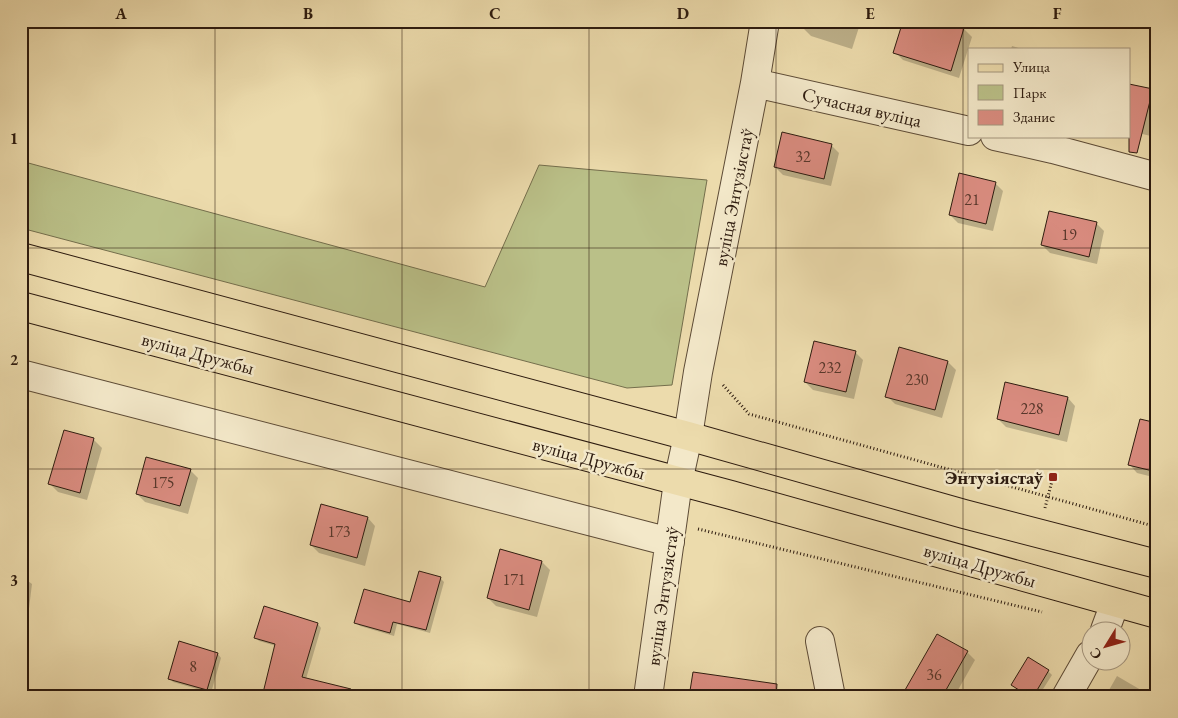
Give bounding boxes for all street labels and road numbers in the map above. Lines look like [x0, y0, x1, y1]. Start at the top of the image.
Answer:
street label: Сучасная вуліца [800, 82, 924, 133]
street label: вуліца Энтузіястаў [708, 125, 759, 268]
street label: вуліца Дружбы [139, 326, 257, 381]
street label: вуліца Дружбы [530, 431, 648, 486]
street label: вуліца Энтузіястаў [640, 524, 685, 667]
street label: вуліца Дружбы [921, 538, 1039, 594]

